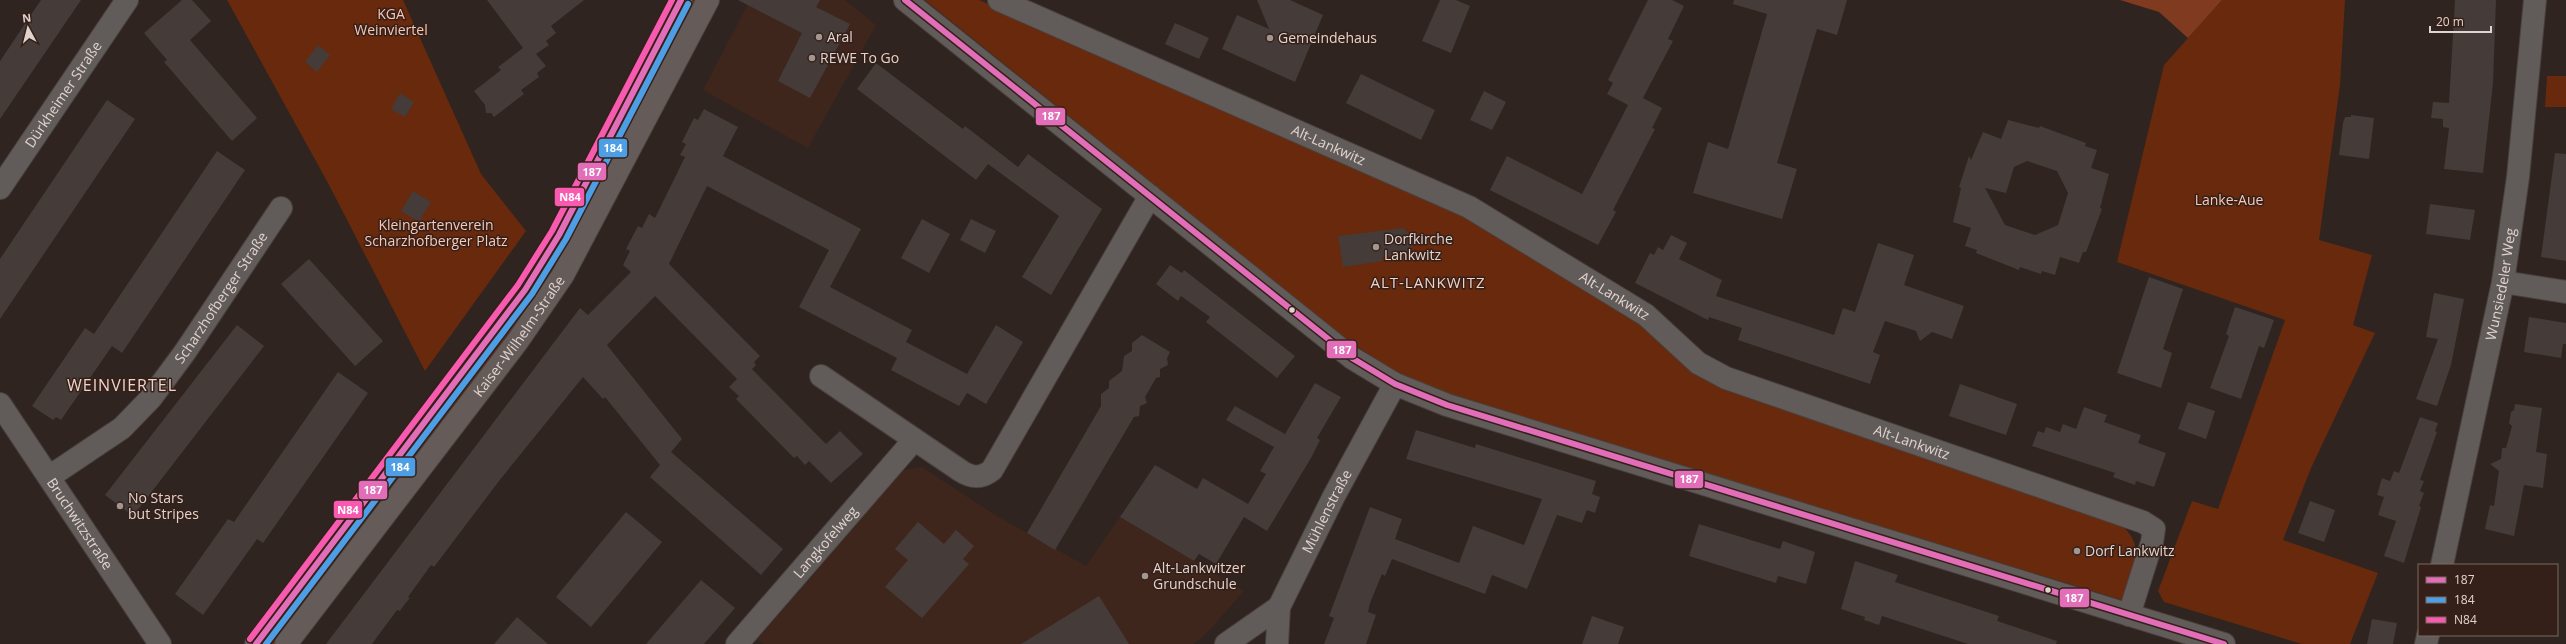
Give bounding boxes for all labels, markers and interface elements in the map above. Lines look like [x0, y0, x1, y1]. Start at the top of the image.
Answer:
park label: KGA Weinviertel [354, 4, 428, 39]
north arrow [8, 8, 48, 48]
scale bar [2430, 8, 2491, 34]
text: N [21, 10, 32, 26]
text: 20 m [2436, 13, 2464, 30]
place label: Aral [827, 27, 853, 46]
place label: Gemeindehaus [1278, 28, 1377, 47]
marker: Aral [814, 32, 824, 42]
marker: Gemeindehaus [1265, 33, 1275, 43]
street label: Dürkheimer Straße [20, 37, 106, 151]
place label: REWE To Go [820, 48, 899, 67]
marker: REWE To Go [807, 53, 817, 63]
line badge: 187 [1035, 107, 1066, 126]
text: 187 [1042, 108, 1060, 123]
street label: Alt-Lankwitz [1289, 120, 1369, 169]
line badge: 184 [598, 138, 628, 158]
text: 184 [604, 140, 623, 155]
line badge: 187 [577, 162, 607, 181]
text: 187 [583, 164, 601, 179]
line badge: N84 [554, 187, 585, 207]
text: N84 [559, 189, 581, 204]
park label: Lanke-Aue [2195, 190, 2263, 209]
park label: Kleingartenverein Scharzhofberger Platz [364, 215, 508, 250]
street label: Wunsiedeler Weg [2481, 226, 2520, 342]
street label: Scharzhofberger Straße [170, 228, 272, 367]
place label: Dorfkirche Lankwitz [1384, 229, 1453, 264]
marker: Dorfkirche Lankwitz [1371, 242, 1381, 252]
street label: Alt-Lankwitz [1576, 267, 1654, 324]
street label: Kaiser-Wilhelm-Straße [469, 272, 569, 400]
district label: ALT-LANKWITZ [1370, 272, 1486, 292]
unlabelled marker [1287, 305, 1297, 315]
line badge: 187 [1326, 340, 1357, 359]
text: 187 [1333, 342, 1351, 357]
district label: WEINVIERTEL [67, 374, 177, 396]
street label: Alt-Lankwitz [1872, 420, 1953, 464]
line badge: 184 [385, 457, 416, 477]
text: 184 [391, 459, 410, 474]
street label: Mühlenstraße [1297, 466, 1356, 556]
line badge: 187 [1674, 470, 1704, 489]
text: 187 [1680, 471, 1698, 486]
street label: Bruchwitzstraße [43, 474, 118, 573]
line badge: 187 [358, 480, 388, 500]
text: 187 [364, 482, 382, 497]
place label: No Stars but Stripes [128, 488, 199, 523]
line badge: N84 [333, 500, 363, 519]
marker: No Stars but Stripes [115, 501, 125, 511]
street label: Langkofelweg [789, 501, 862, 582]
text: N84 [337, 502, 359, 517]
place label: Dorf Lankwitz [2085, 541, 2175, 560]
marker: Dorf Lankwitz [2072, 546, 2082, 556]
place label: Alt-Lankwitzer Grundschule [1153, 558, 1246, 593]
legend [2418, 564, 2558, 636]
marker: Alt-Lankwitzer Grundschule [1140, 571, 1150, 581]
text: 187 [2454, 571, 2475, 588]
unlabelled marker [2043, 585, 2053, 595]
line badge: 187 [2059, 588, 2090, 608]
text: 187 [2065, 590, 2083, 605]
text: 184 [2454, 591, 2475, 608]
text: N84 [2454, 611, 2477, 628]

